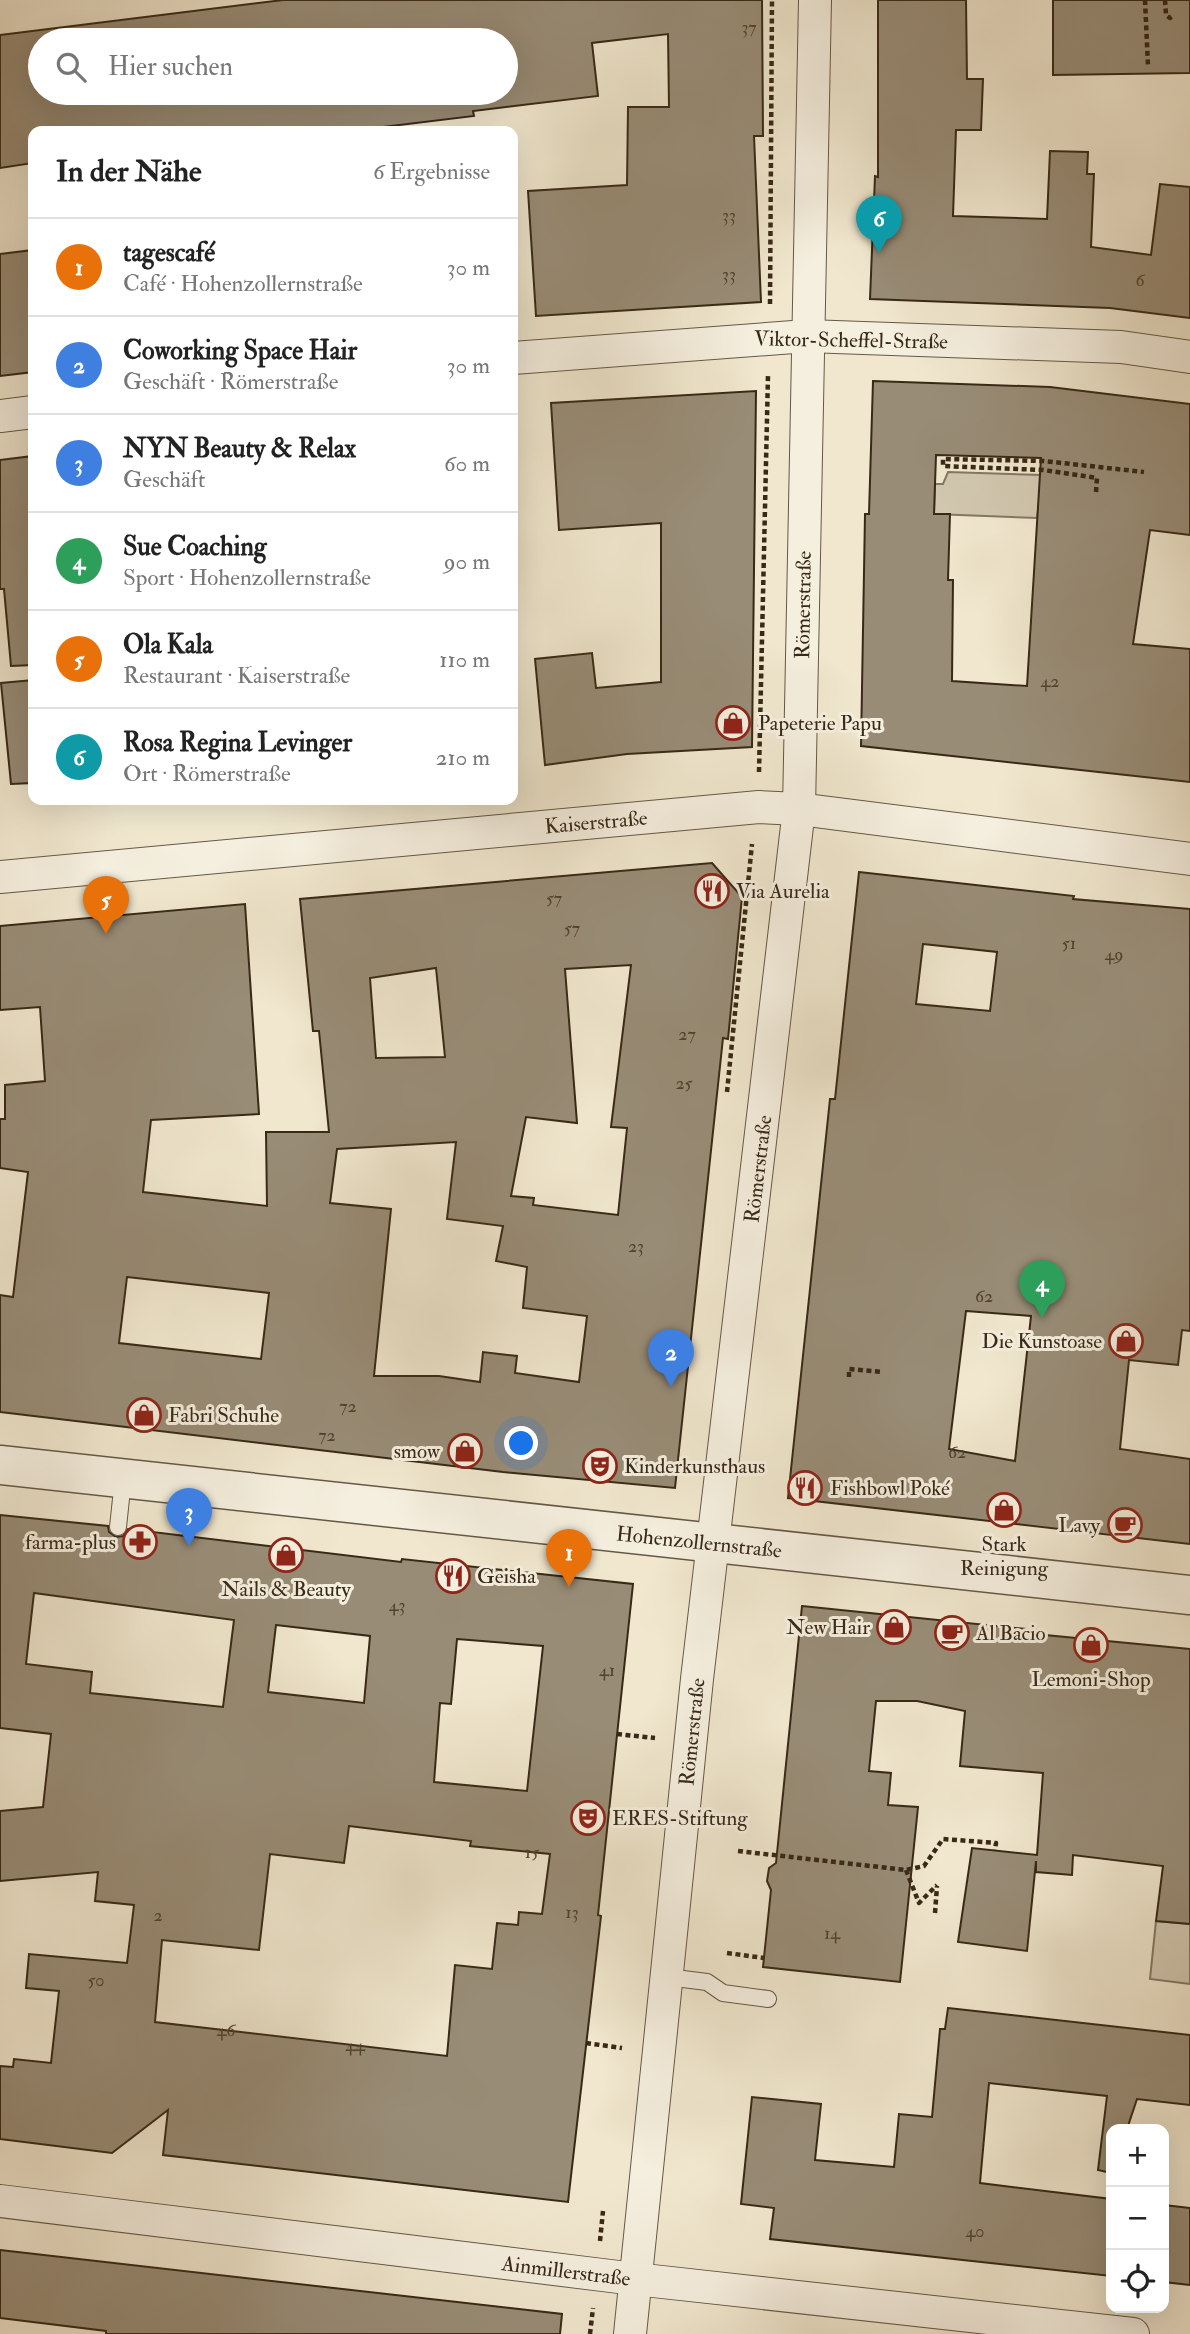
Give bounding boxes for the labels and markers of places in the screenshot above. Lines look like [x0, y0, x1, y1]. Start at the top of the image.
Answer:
pin: 6 [856, 195, 902, 253]
shop icon: Papeterie Papu [714, 704, 752, 742]
place label: Papeterie Papu [758, 710, 882, 737]
restaurant icon: Via Aurelia [693, 872, 731, 910]
pin: 5 [83, 876, 129, 934]
place label: Via Aurelia [736, 878, 830, 905]
pin: 4 [1019, 1260, 1065, 1318]
shop icon: Die Kunstoase [1107, 1322, 1145, 1360]
place label: Die Kunstoase [982, 1328, 1102, 1355]
pin: 2 [648, 1329, 694, 1387]
shop icon: Fabri Schuhe [125, 1396, 163, 1434]
place label: Fabri Schuhe [168, 1402, 279, 1429]
shop icon: smow [446, 1432, 484, 1470]
place label: smow [394, 1438, 441, 1465]
theatre icon: Kinderkunsthaus [581, 1447, 619, 1485]
place label: Kinderkunsthaus [624, 1453, 765, 1480]
restaurant icon: Fishbowl Poké [786, 1469, 824, 1507]
place label: Fishbowl Poké [830, 1475, 950, 1502]
pin: 3 [166, 1488, 212, 1546]
shop icon: Stark Reinigung [985, 1491, 1023, 1529]
cafe icon: Lavy [1106, 1506, 1144, 1544]
place label: Lavy [1058, 1512, 1101, 1539]
pharmacy icon: farma-plus [121, 1523, 159, 1561]
place label: farma-plus [25, 1529, 116, 1556]
pin: 1 [546, 1529, 592, 1587]
place label: Stark Reinigung [960, 1531, 1049, 1582]
shop icon: Nails & Beauty [267, 1536, 305, 1574]
restaurant icon: Geisha [434, 1557, 472, 1595]
place label: Geisha [477, 1563, 536, 1590]
place label: Nails & Beauty [221, 1576, 352, 1603]
shop icon: New Hair [875, 1608, 913, 1646]
place label: New Hair [786, 1614, 870, 1641]
cafe icon: Al Bacio [933, 1614, 971, 1652]
place label: Al Bacio [975, 1620, 1046, 1647]
shop icon: Lemoni-Shop [1072, 1626, 1110, 1664]
place label: Lemoni-Shop [1031, 1666, 1151, 1693]
theatre icon: ERES-Stiftung [569, 1799, 607, 1837]
place label: ERES-Stiftung [612, 1805, 748, 1832]

